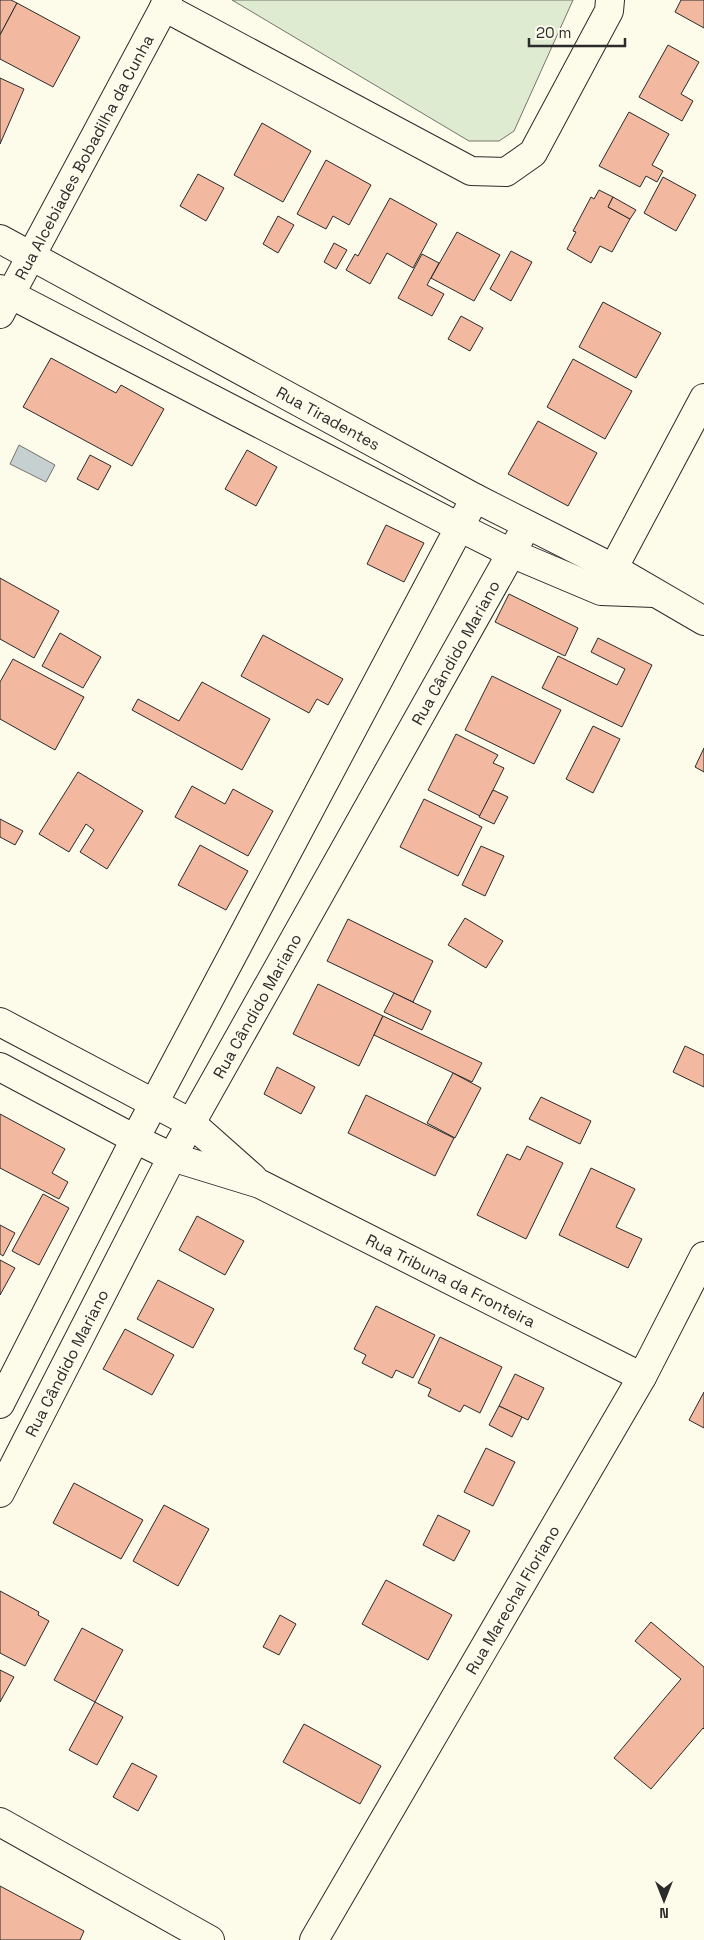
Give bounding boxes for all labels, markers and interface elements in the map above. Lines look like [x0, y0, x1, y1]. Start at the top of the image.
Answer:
scale bar [529, 15, 625, 47]
text: 20 m [536, 23, 571, 42]
street label: Rua Alcebiades Bobadilha da Cunha [10, 31, 158, 283]
street label: Rua Tiradentes [273, 381, 384, 455]
street label: Rua Cândido Mariano [406, 576, 504, 729]
street label: Rua Cândido Mariano [208, 929, 306, 1082]
street label: Rua Tribuna da Fronteira [363, 1229, 539, 1332]
street label: Rua Cândido Mariano [20, 1286, 113, 1440]
street label: Rua Marechal Floriano [461, 1521, 564, 1678]
north arrow [639, 1875, 689, 1925]
text: N [659, 1904, 669, 1922]

